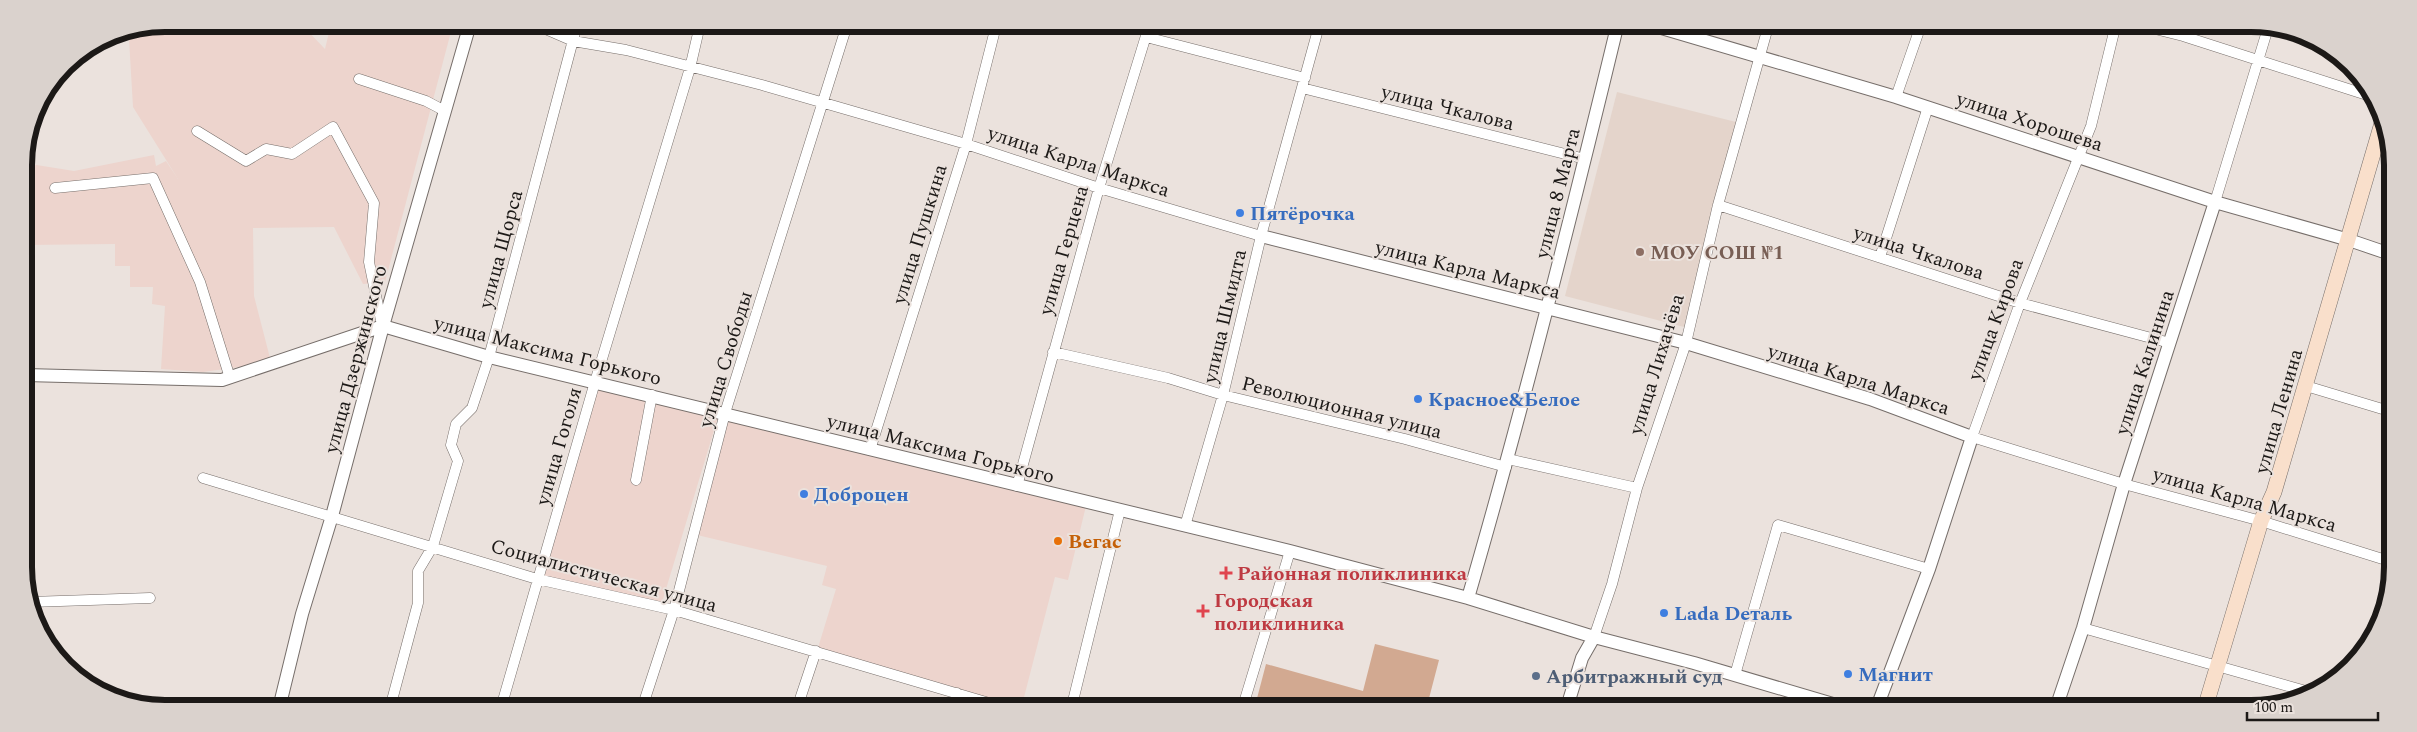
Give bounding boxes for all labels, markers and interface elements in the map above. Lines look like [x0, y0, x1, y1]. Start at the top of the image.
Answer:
street label: улица Чкалова [1377, 77, 1518, 139]
street label: улица Хорошева [1952, 84, 2107, 160]
street label: улица Карла Маркса [983, 118, 1174, 206]
street label: улица 8 Марта [1527, 124, 1589, 263]
street label: улица Пушкина [884, 160, 956, 309]
street label: улица Герцена [1031, 182, 1097, 320]
street label: улица Щорса [470, 186, 531, 313]
place label: Пятёрочка [1250, 199, 1356, 229]
marker: Пятёрочка [1234, 207, 1246, 219]
street label: улица Чкалова [1848, 217, 1988, 288]
street label: улица Карла Маркса [1371, 232, 1564, 308]
place label: МОУ СОШ №1 [1650, 238, 1784, 268]
street label: улица Шмидта [1195, 246, 1255, 387]
marker: МОУ СОШ №1 [1634, 246, 1646, 258]
street label: улица Кирова [1960, 254, 2032, 386]
street label: улица Дзержинского [316, 262, 396, 458]
street label: улица Калинина [2107, 286, 2183, 440]
street label: улица Свободы [691, 287, 761, 432]
street label: улица Лихачёва [1621, 290, 1693, 439]
street label: улица Максима Горького [430, 308, 665, 394]
street label: улица Карла Маркса [1763, 336, 1954, 424]
street label: улица Ленина [2247, 345, 2311, 478]
street label: Революционная улица [1238, 369, 1445, 447]
street label: улица Гоголя [527, 384, 590, 510]
place label: Красное&Белое [1428, 385, 1580, 415]
marker: Красное&Белое [1412, 393, 1424, 405]
street label: улица Максима Горького [823, 406, 1058, 492]
street label: улица Карла Маркса [2148, 459, 2340, 541]
place label: Доброцен [814, 480, 909, 510]
marker: Доброцен [798, 488, 810, 500]
place label: Вегас [1068, 527, 1122, 557]
street label: Социалистическая улица [487, 531, 721, 621]
marker: Вегас [1052, 535, 1064, 547]
place label: Районная поликлиника [1237, 559, 1468, 589]
marker: Районная поликлиника [1219, 566, 1233, 580]
place label: Городская поликлиника [1214, 586, 1345, 639]
place label: Lada Dеталь [1674, 599, 1793, 629]
marker: Городская поликлиника [1196, 604, 1210, 618]
marker: Lada Dеталь [1658, 607, 1670, 619]
place label: Магнит [1858, 660, 1933, 690]
place label: Арбитражный суд [1546, 662, 1723, 692]
marker: Магнит [1842, 668, 1854, 680]
marker: Арбитражный суд [1530, 670, 1542, 682]
scale bar [2247, 690, 2378, 722]
text: 100 m [2254, 696, 2293, 719]

